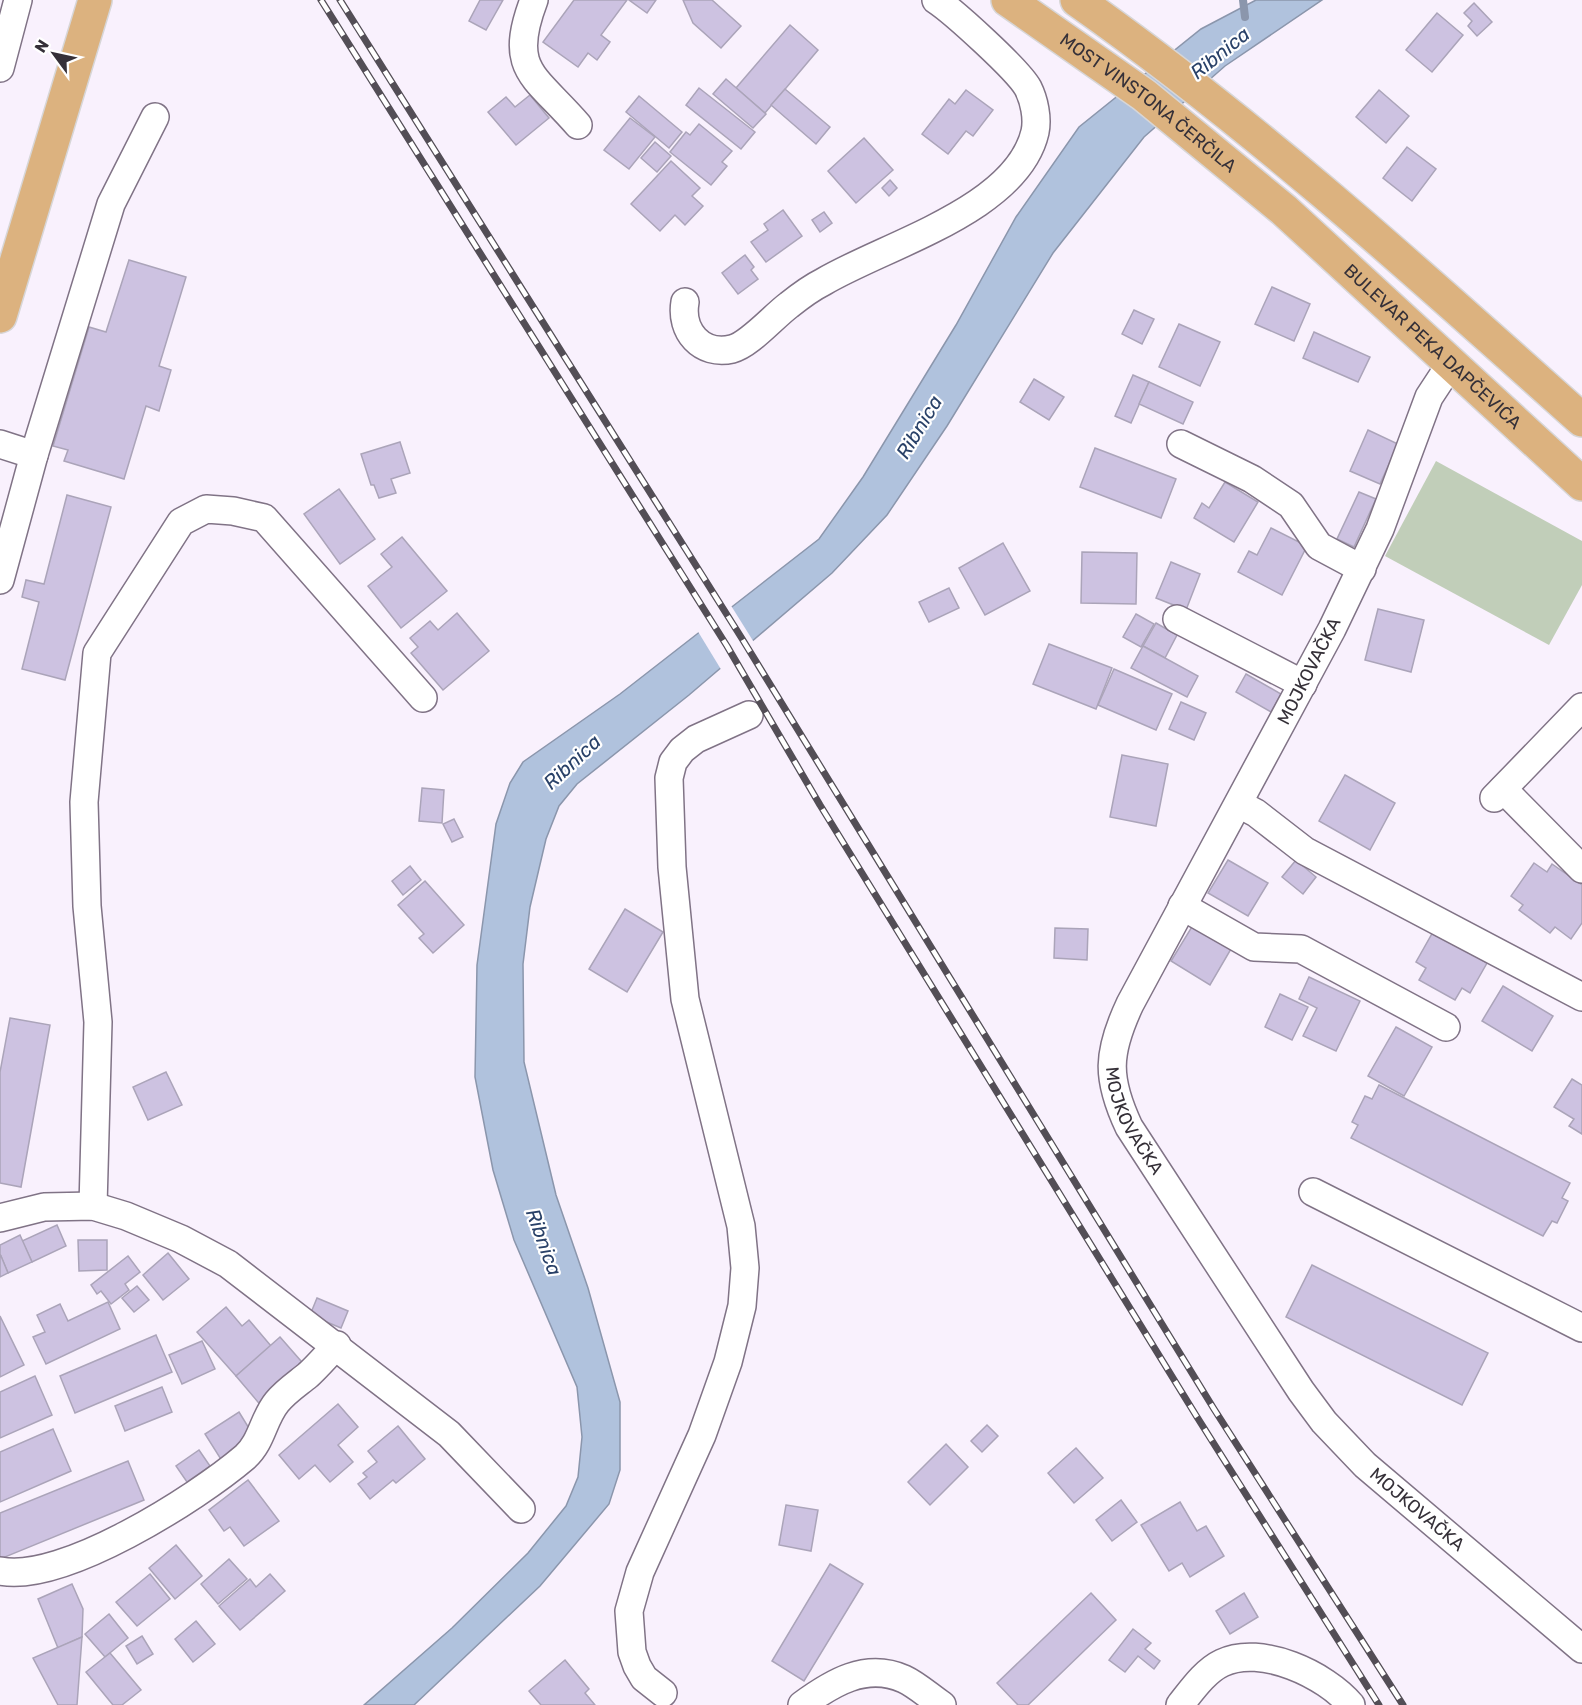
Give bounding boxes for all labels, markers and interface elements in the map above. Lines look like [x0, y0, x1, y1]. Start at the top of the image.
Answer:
water label: Ribnica [1185, 22, 1255, 84]
north arrow [24, 24, 84, 84]
street label: MOST VINSTONA ČERČILA [1056, 29, 1241, 177]
text: N [31, 36, 53, 56]
street label: BULEVAR PEKA DAPČEVIĆA [1339, 260, 1526, 434]
water label: Ribnica [891, 391, 947, 463]
street label: MOJKOVAČKA [1273, 614, 1345, 728]
water label: Ribnica [538, 729, 606, 795]
street label: MOJKOVAČKA [1101, 1066, 1168, 1179]
water label: Ribnica [521, 1205, 567, 1279]
street label: MOJKOVAČKA [1365, 1463, 1469, 1556]

